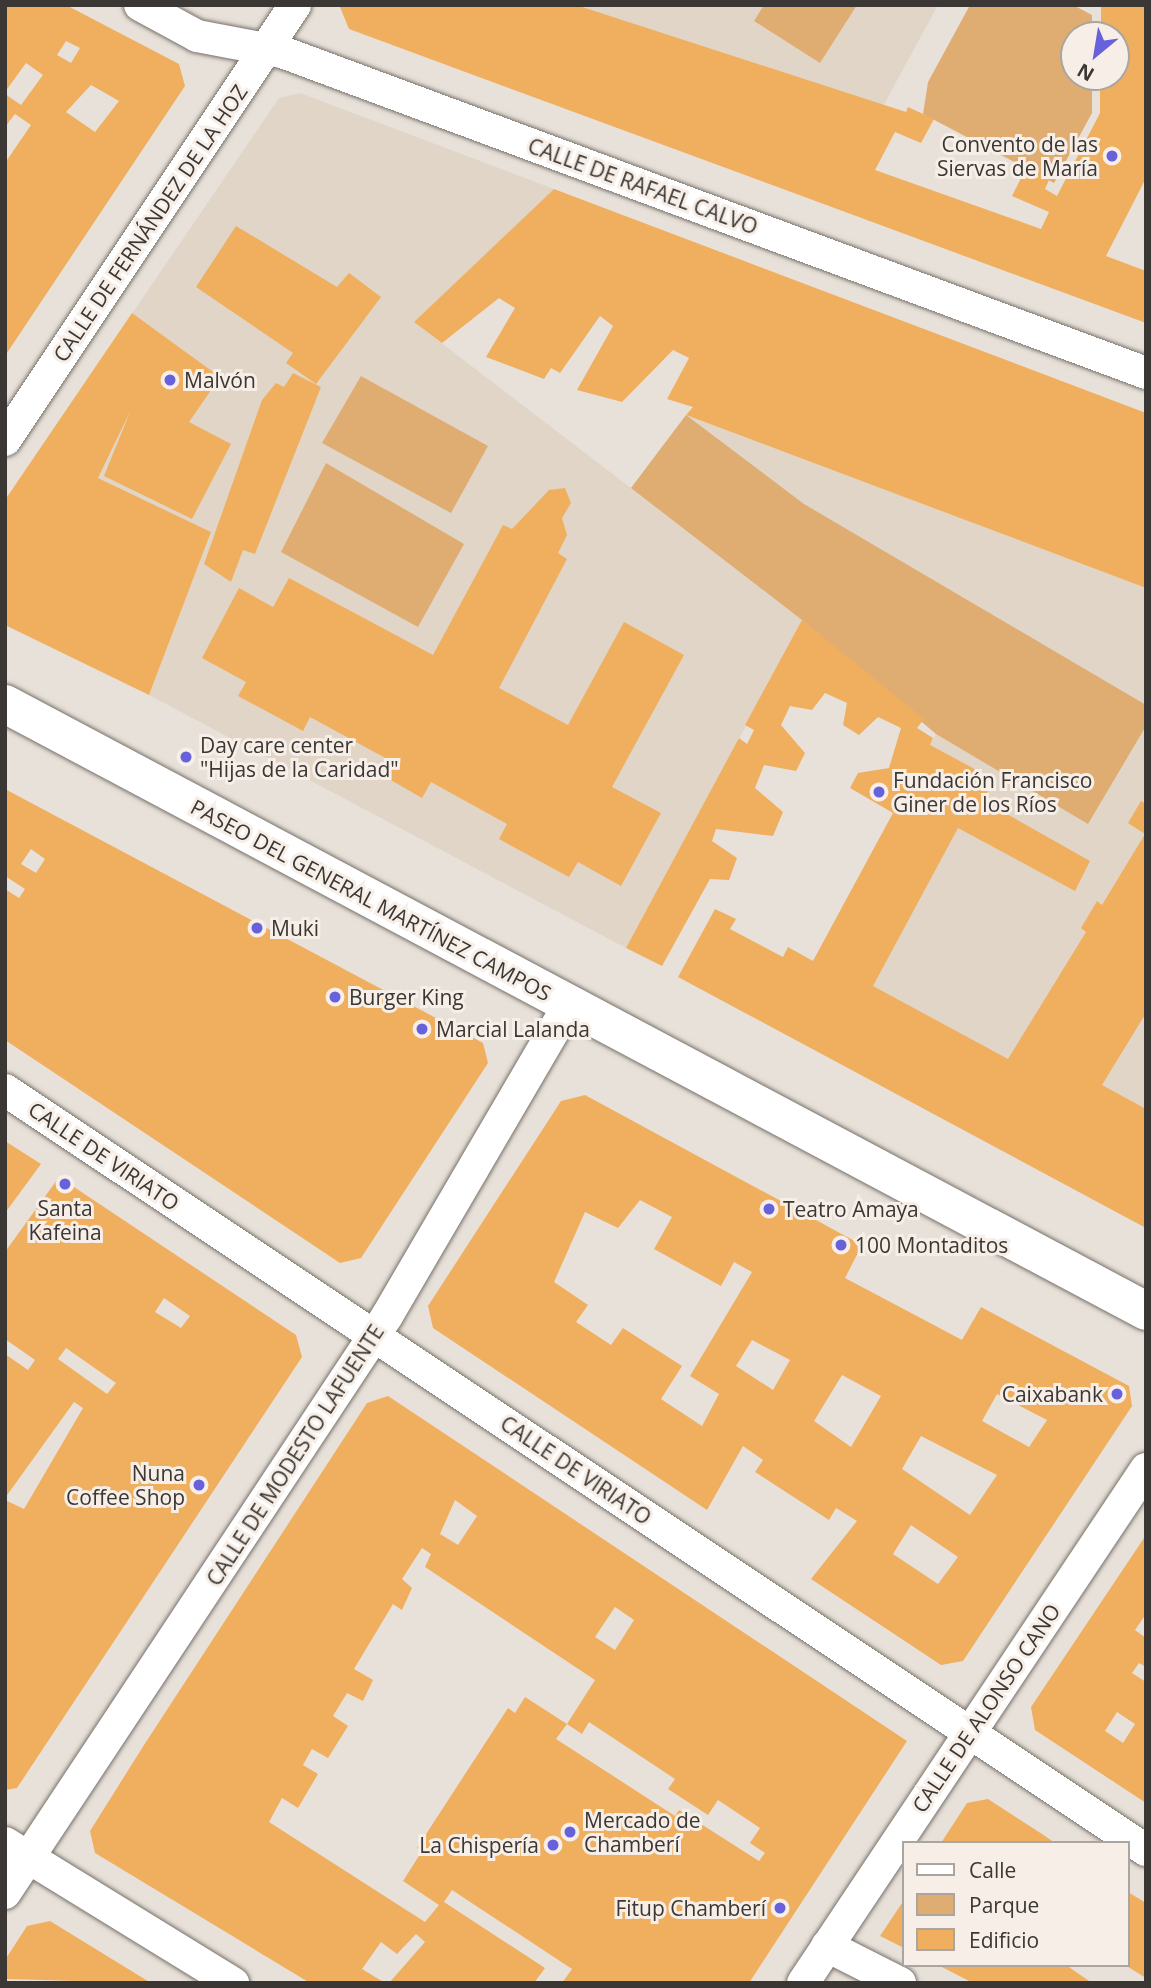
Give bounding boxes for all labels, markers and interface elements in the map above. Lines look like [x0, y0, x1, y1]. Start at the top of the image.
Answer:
north arrow [1060, 21, 1130, 91]
text: N [1072, 57, 1099, 88]
street label: CALLE DE FERNÁNDEZ DE LA HOZ [48, 80, 252, 366]
place label: Convento de las Siervas de María [937, 131, 1098, 181]
street label: CALLE DE RAFAEL CALVO [525, 133, 761, 239]
marker: Convento de las Siervas de María [1104, 148, 1120, 164]
place label: Malvón [184, 367, 256, 393]
marker: Malvón [162, 372, 178, 388]
place label: Day care center "Hijas de la Caridad" [200, 732, 399, 782]
marker: Day care center "Hijas de la Caridad" [178, 749, 194, 765]
place label: Fundación Francisco Giner de los Ríos [893, 767, 1092, 817]
marker: Fundación Francisco Giner de los Ríos [871, 784, 887, 800]
street label: PASEO DEL GENERAL MARTÍNEZ CAMPOS [186, 794, 556, 1006]
place label: Muki [271, 915, 319, 941]
marker: Muki [249, 920, 265, 936]
place label: Burger King [349, 984, 464, 1010]
marker: Burger King [327, 989, 343, 1005]
place label: Marcial Lalanda [436, 1016, 590, 1042]
marker: Marcial Lalanda [414, 1021, 430, 1037]
street label: CALLE DE VIRIATO [24, 1096, 184, 1216]
marker: Santa Kafeina [57, 1176, 73, 1192]
place label: Santa Kafeina [28, 1195, 102, 1245]
place label: Teatro Amaya [783, 1196, 919, 1222]
marker: Teatro Amaya [761, 1201, 777, 1217]
place label: 100 Montaditos [855, 1232, 1008, 1258]
marker: 100 Montaditos [833, 1237, 849, 1253]
street label: CALLE DE MODESTO LAFUENTE [201, 1320, 389, 1590]
place label: Caixabank [1002, 1381, 1103, 1407]
marker: Caixabank [1109, 1386, 1125, 1402]
street label: CALLE DE VIRIATO [496, 1410, 656, 1530]
place label: Nuna Coffee Shop [66, 1460, 185, 1510]
marker: Nuna Coffee Shop [191, 1477, 207, 1493]
street label: CALLE DE ALONSO CANO [907, 1599, 1065, 1817]
place label: Mercado de Chamberí [584, 1807, 701, 1857]
marker: Mercado de Chamberí [562, 1824, 578, 1840]
place label: La Chispería [419, 1832, 539, 1858]
marker: La Chispería [545, 1837, 561, 1853]
legend [902, 1841, 1130, 1967]
text: Calle [969, 1856, 1016, 1884]
text: Parque [969, 1891, 1039, 1919]
place label: Fitup Chamberí [615, 1895, 766, 1921]
marker: Fitup Chamberí [772, 1900, 788, 1916]
text: Edificio [969, 1926, 1039, 1954]

